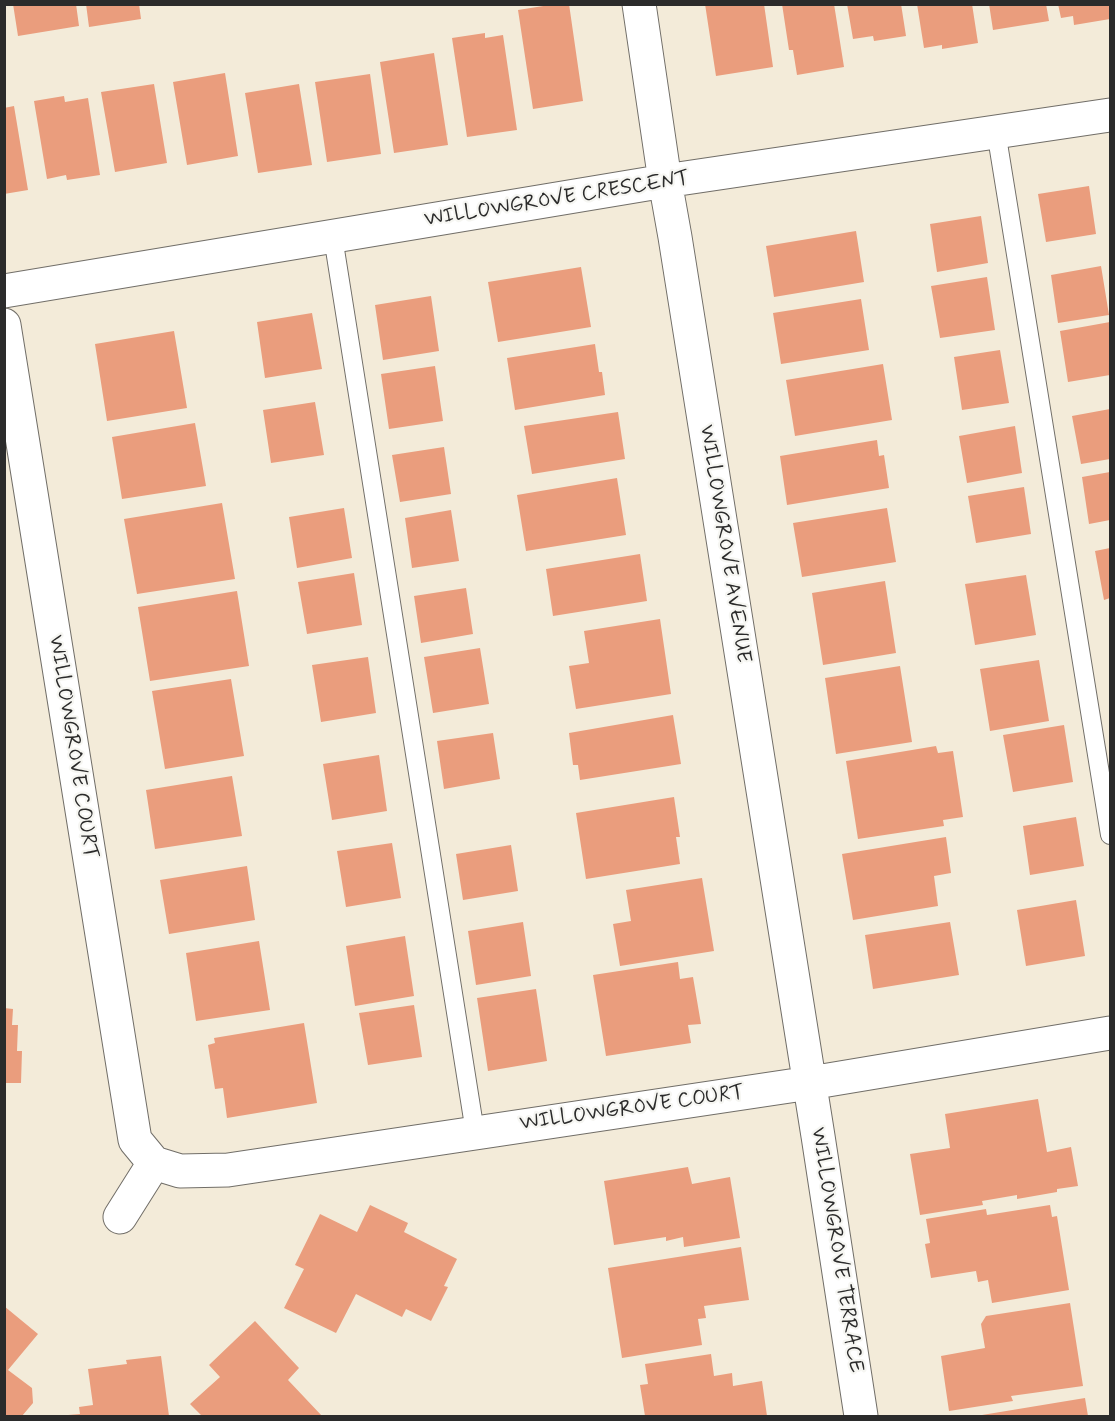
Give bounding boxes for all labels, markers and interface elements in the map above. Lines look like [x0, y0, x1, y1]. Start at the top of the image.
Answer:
street label: WILLOWGROVE CRESCENT [423, 167, 691, 233]
street label: WILLOWGROVE AVENUE [693, 423, 755, 665]
street label: WILLOWGROVE COURT [42, 633, 102, 861]
street label: WILLOWGROVE COURT [518, 1081, 746, 1137]
street label: WILLOWGROVE TERRACE [804, 1126, 868, 1374]

